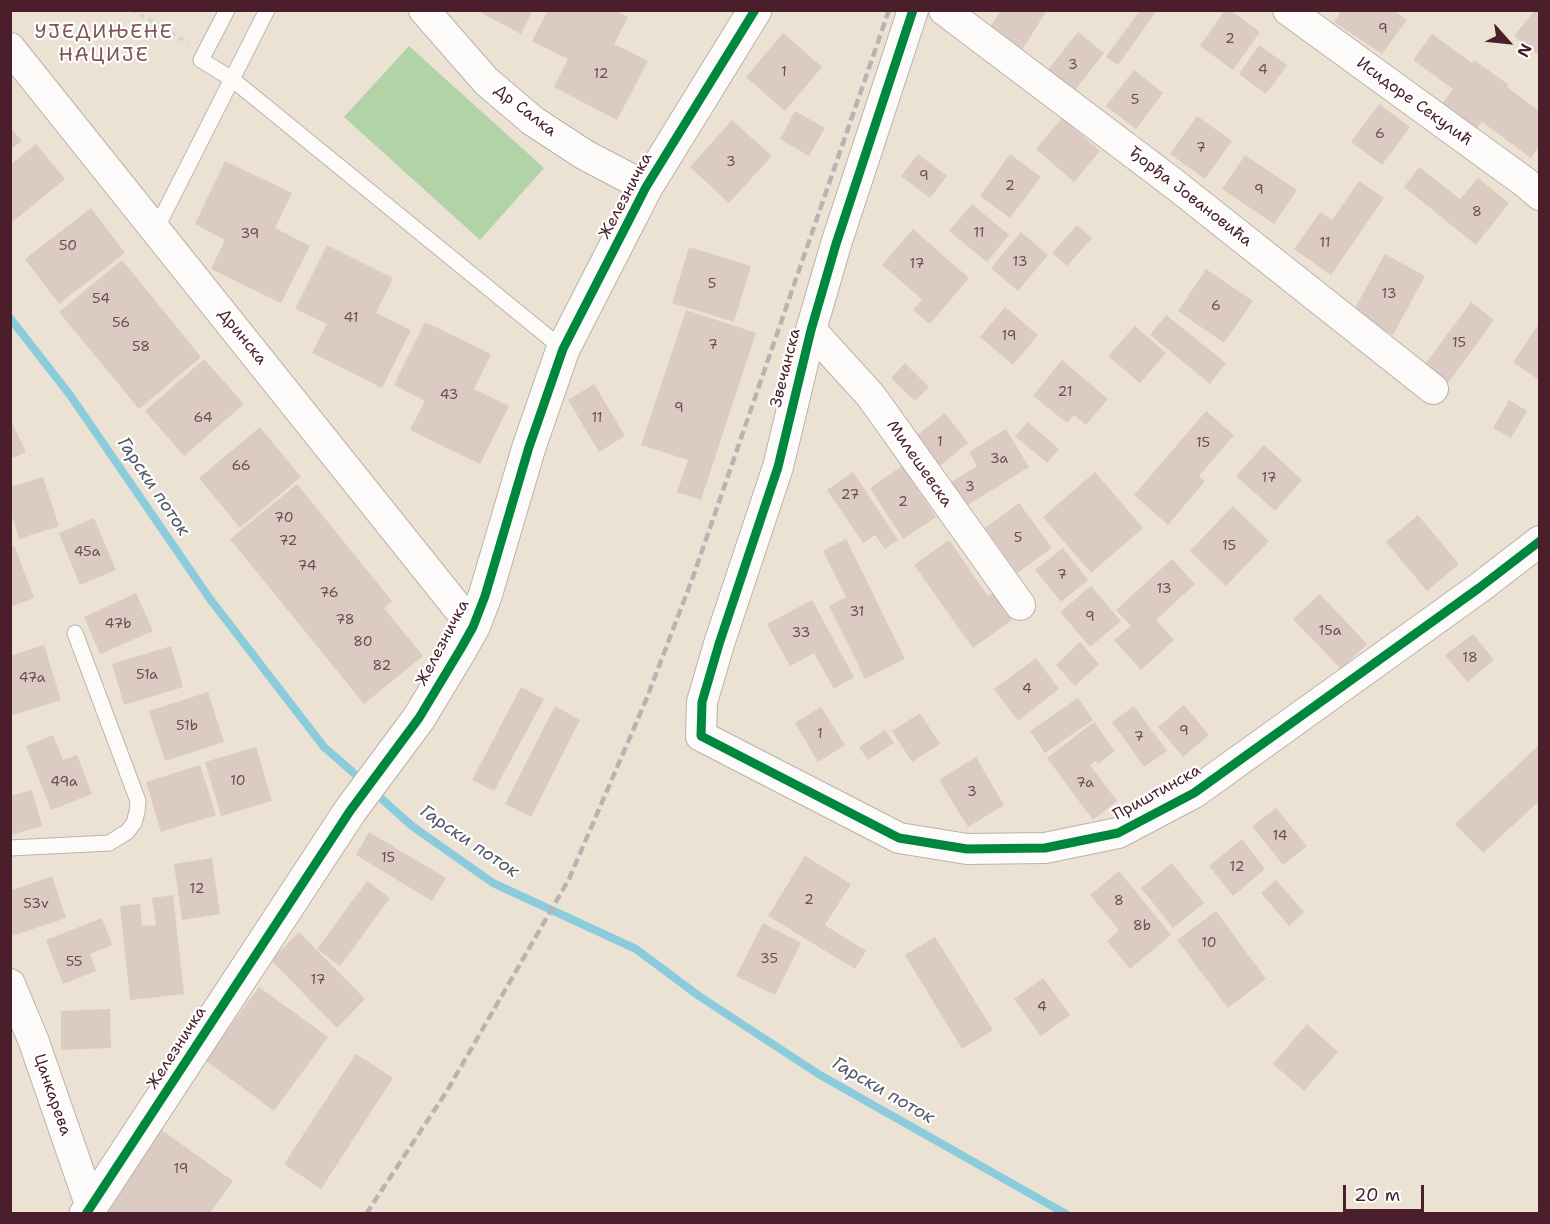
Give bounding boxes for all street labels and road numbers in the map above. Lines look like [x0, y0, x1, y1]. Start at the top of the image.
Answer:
street label: Исидоре Секулић [1353, 54, 1475, 150]
street label: Др Салка [490, 81, 560, 141]
street label: Ђорђа Јовановића [1124, 143, 1256, 251]
street label: Железничка [595, 150, 657, 242]
street label: Дринска [213, 305, 271, 369]
street label: Звечанска [767, 326, 805, 410]
street label: Милешевска [882, 417, 956, 511]
street label: Железничка [412, 597, 474, 689]
street label: Приштинска [1110, 761, 1204, 825]
street label: Железничка [143, 1003, 211, 1093]
street label: Цанкарева [29, 1052, 75, 1138]

